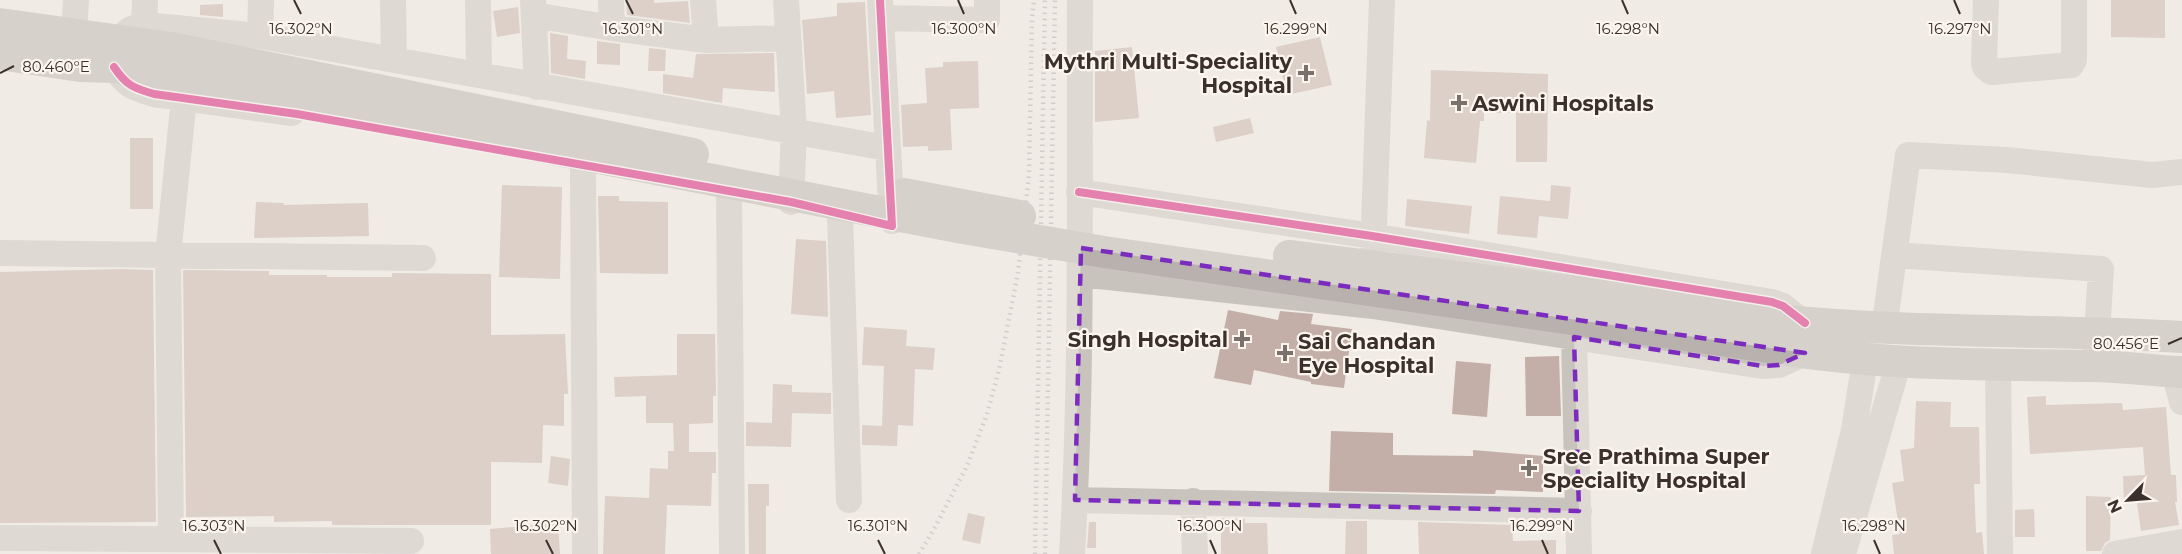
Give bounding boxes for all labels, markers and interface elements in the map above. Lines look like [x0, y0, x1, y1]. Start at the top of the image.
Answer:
text: 16.302°N [269, 19, 333, 38]
text: 16.301°N [603, 19, 663, 38]
text: 16.300°N [932, 19, 996, 38]
text: 16.299°N [1264, 19, 1328, 38]
text: 16.298°N [1596, 19, 1660, 38]
text: 16.297°N [1929, 19, 1991, 38]
place label: Mythri Multi-Speciality Hospital [1044, 49, 1292, 98]
text: 80.460°E [22, 57, 90, 76]
marker: Mythri Multi-Speciality Hospital [1297, 64, 1315, 82]
place label: Aswini Hospitals [1471, 91, 1654, 116]
marker: Aswini Hospitals [1450, 94, 1468, 112]
place label: Singh Hospital [1068, 327, 1228, 352]
place label: Sai Chandan Eye Hospital [1298, 329, 1436, 378]
marker: Singh Hospital [1233, 330, 1251, 348]
text: 80.456°E [2093, 334, 2159, 353]
marker: Sai Chandan Eye Hospital [1276, 344, 1294, 362]
place label: Sree Prathima Super Speciality Hospital [1543, 444, 1770, 493]
marker: Sree Prathima Super Speciality Hospital [1520, 459, 1538, 477]
north arrow [2098, 470, 2158, 530]
text: N [2104, 496, 2126, 516]
text: 16.303°N [183, 516, 246, 535]
text: 16.302°N [514, 516, 578, 535]
text: 16.301°N [848, 516, 908, 535]
text: 16.300°N [1178, 516, 1242, 535]
text: 16.299°N [1510, 516, 1574, 535]
text: 16.298°N [1842, 516, 1906, 535]

